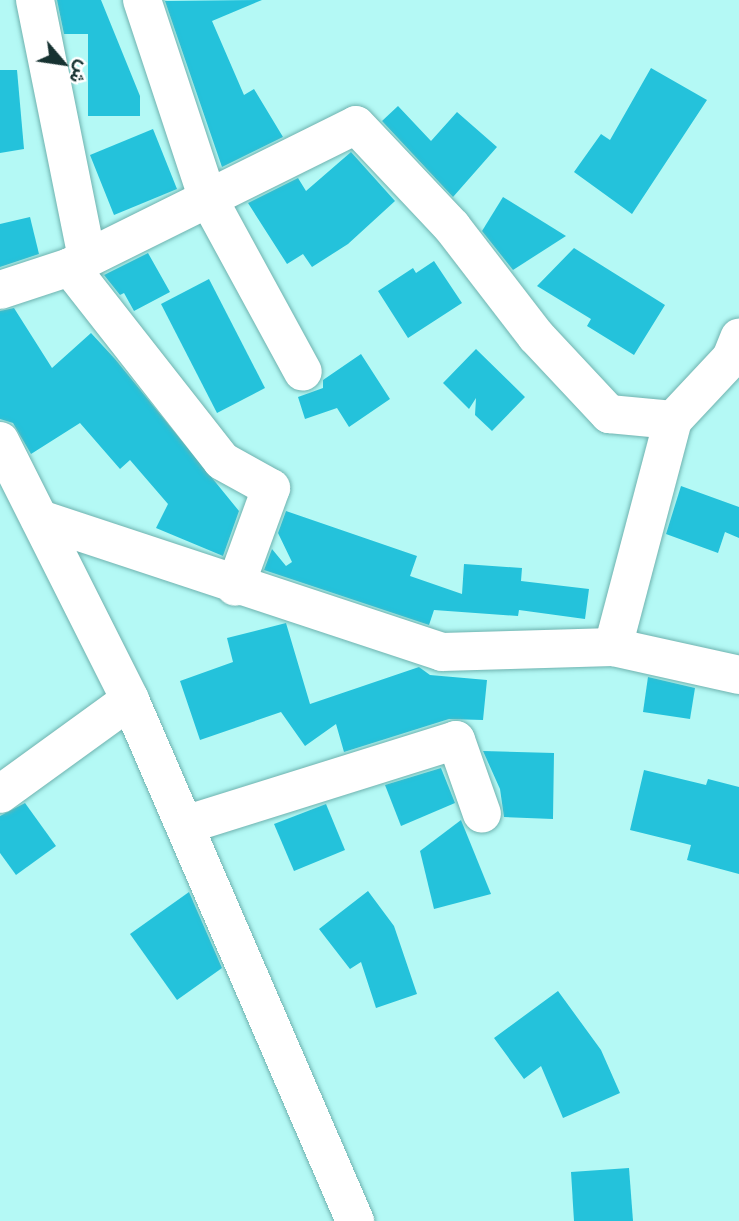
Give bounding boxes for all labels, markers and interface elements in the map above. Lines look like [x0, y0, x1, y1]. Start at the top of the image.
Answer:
north arrow [28, 28, 98, 98]
text: ش [64, 56, 99, 90]

